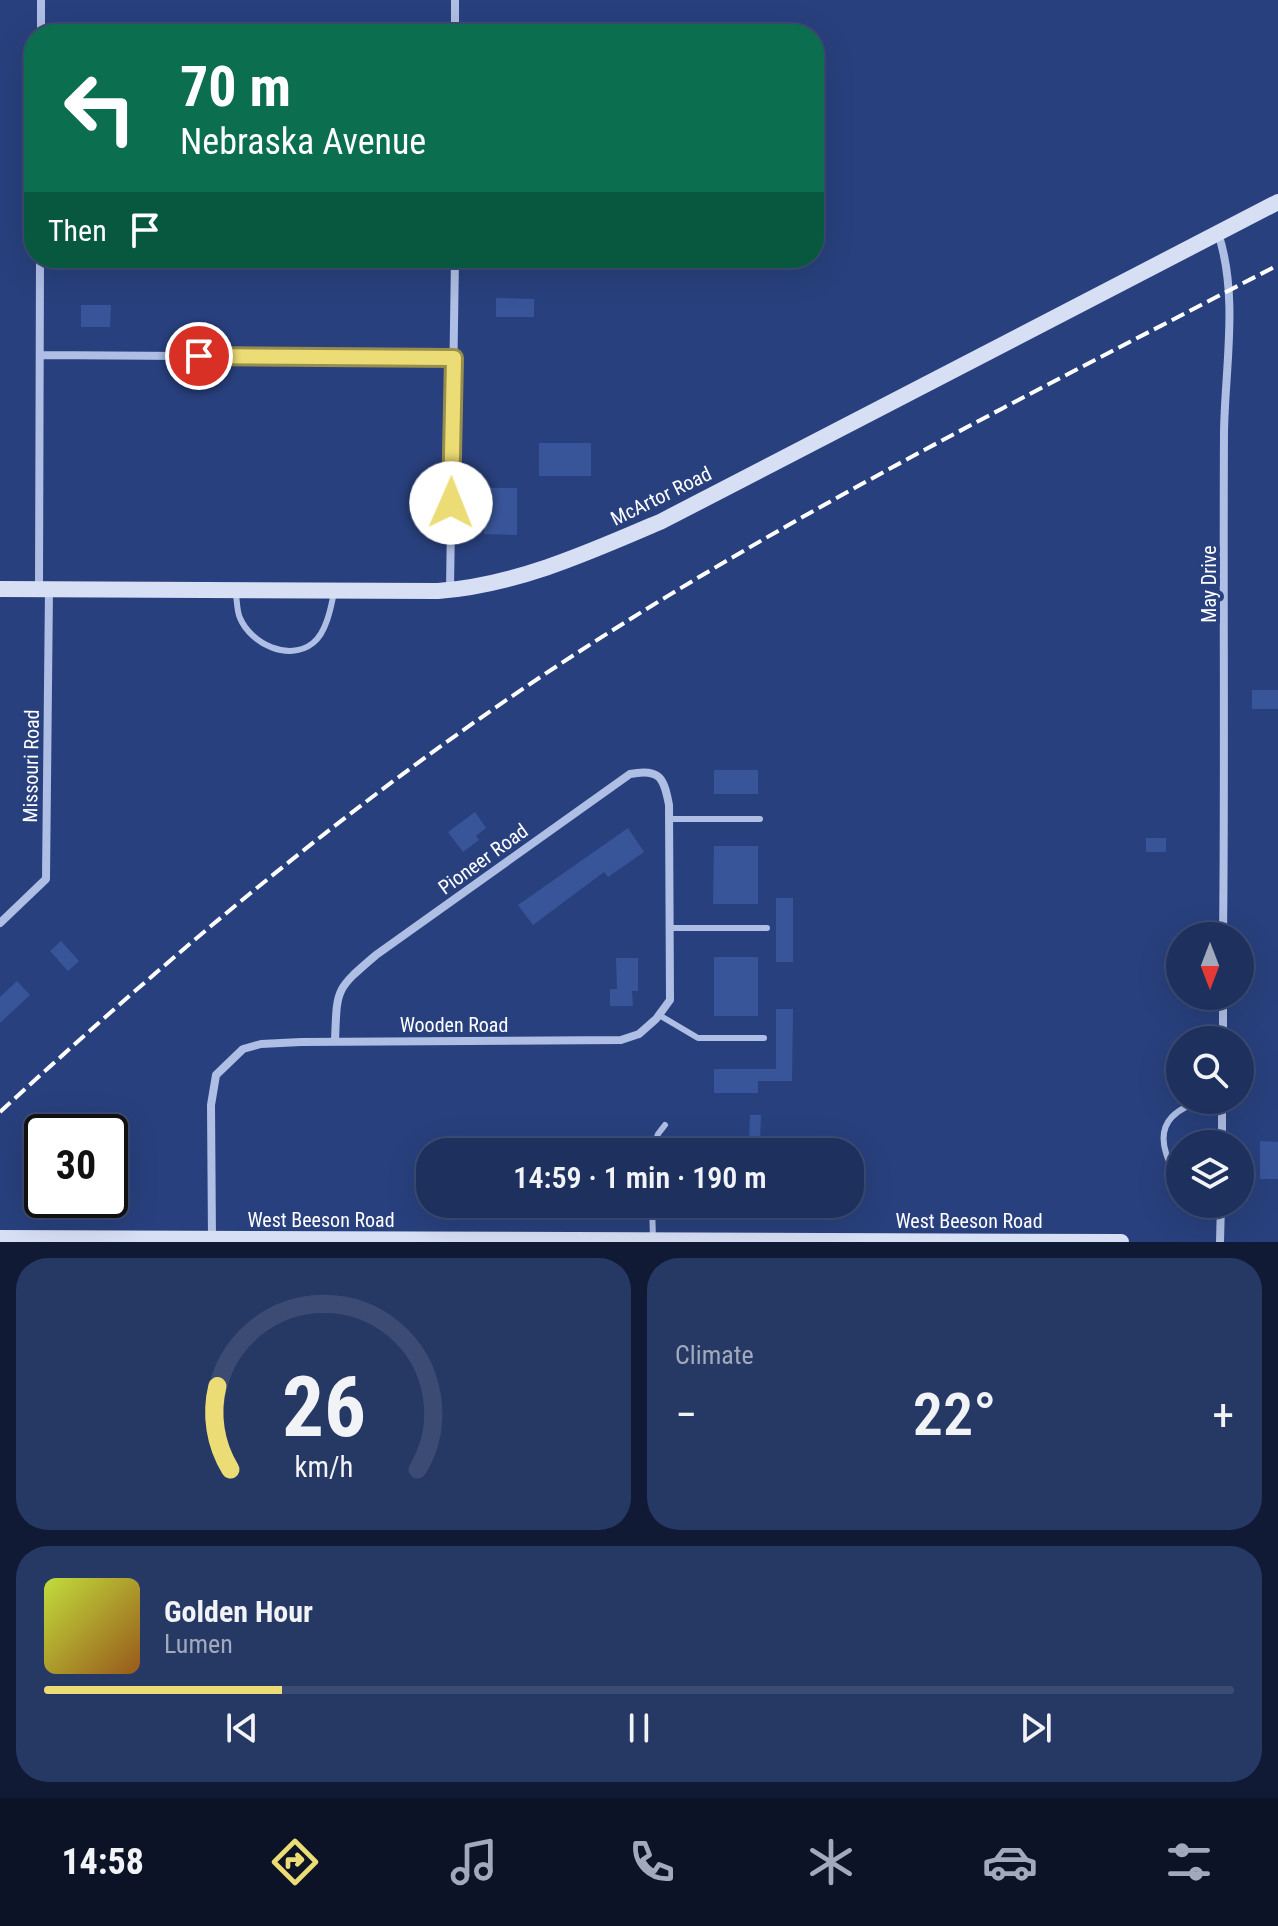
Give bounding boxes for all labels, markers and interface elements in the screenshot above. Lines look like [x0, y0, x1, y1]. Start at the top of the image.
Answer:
text: 70 m [180, 54, 291, 120]
icon: left [48, 56, 152, 160]
text: Nebraska Avenue [180, 121, 426, 163]
icon: arrive [123, 208, 167, 252]
text: Then [48, 213, 107, 248]
pin [165, 322, 233, 390]
icon: arrive [177, 334, 221, 378]
position arrow [409, 461, 493, 545]
street label: McArtor Road [607, 461, 715, 531]
street label: May Drive [1197, 545, 1221, 623]
street label: Missouri Road [18, 709, 44, 823]
street label: Pioneer Road [433, 818, 533, 900]
north arrow [1166, 922, 1254, 1010]
map controls [1166, 922, 1254, 1218]
street label: Wooden Road [400, 1013, 508, 1037]
button: search [1166, 1026, 1254, 1114]
speed limit sign: 30 [24, 1114, 128, 1218]
button: layers [1166, 1130, 1254, 1218]
text: 14:59 · 1 min · 190 m [513, 1160, 767, 1195]
street label: West Beeson Road [247, 1208, 395, 1232]
street label: West Beeson Road [895, 1209, 1043, 1233]
text: Climate [675, 1340, 754, 1370]
text: 26 [281, 1359, 366, 1456]
text: 22° [913, 1379, 996, 1450]
text: − [675, 1389, 697, 1441]
text: + [1212, 1389, 1234, 1441]
text: km/h [294, 1450, 353, 1484]
text: Golden Hour [164, 1594, 313, 1629]
text: Lumen [164, 1629, 233, 1659]
icon: previous [220, 1706, 264, 1750]
icon: pause [617, 1706, 661, 1750]
icon: next [1014, 1706, 1058, 1750]
icon: directions [267, 1834, 323, 1890]
icon: music [446, 1834, 502, 1890]
icon: phone [624, 1834, 680, 1890]
icon: climate [803, 1834, 859, 1890]
icon: car [982, 1834, 1038, 1890]
icon: filters [1161, 1834, 1217, 1890]
text: 14:58 [61, 1841, 144, 1883]

